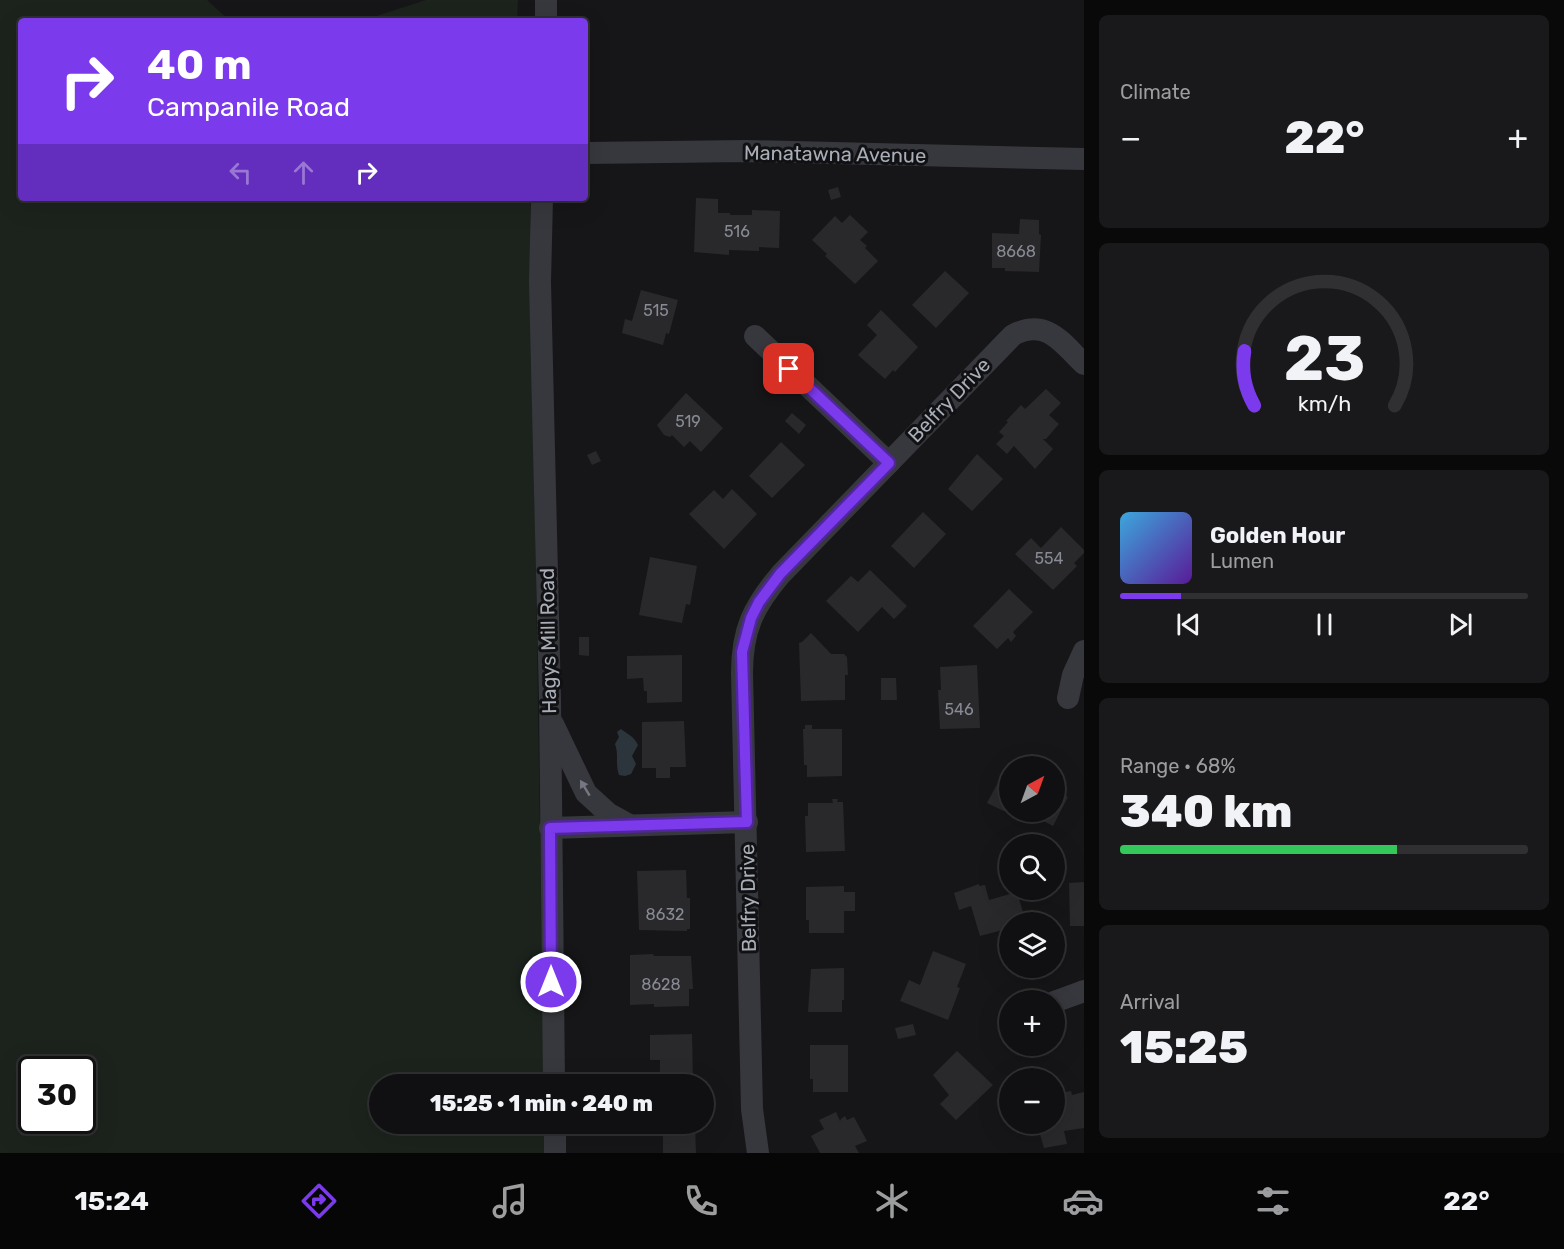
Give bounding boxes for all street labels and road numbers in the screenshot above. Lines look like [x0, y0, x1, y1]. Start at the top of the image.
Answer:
street label: Manatawna Avenue [744, 140, 926, 168]
street label: Belfry Drive [903, 353, 995, 447]
street label: Hagys Mill Road [535, 568, 561, 714]
street label: Belfry Drive [735, 844, 761, 952]

